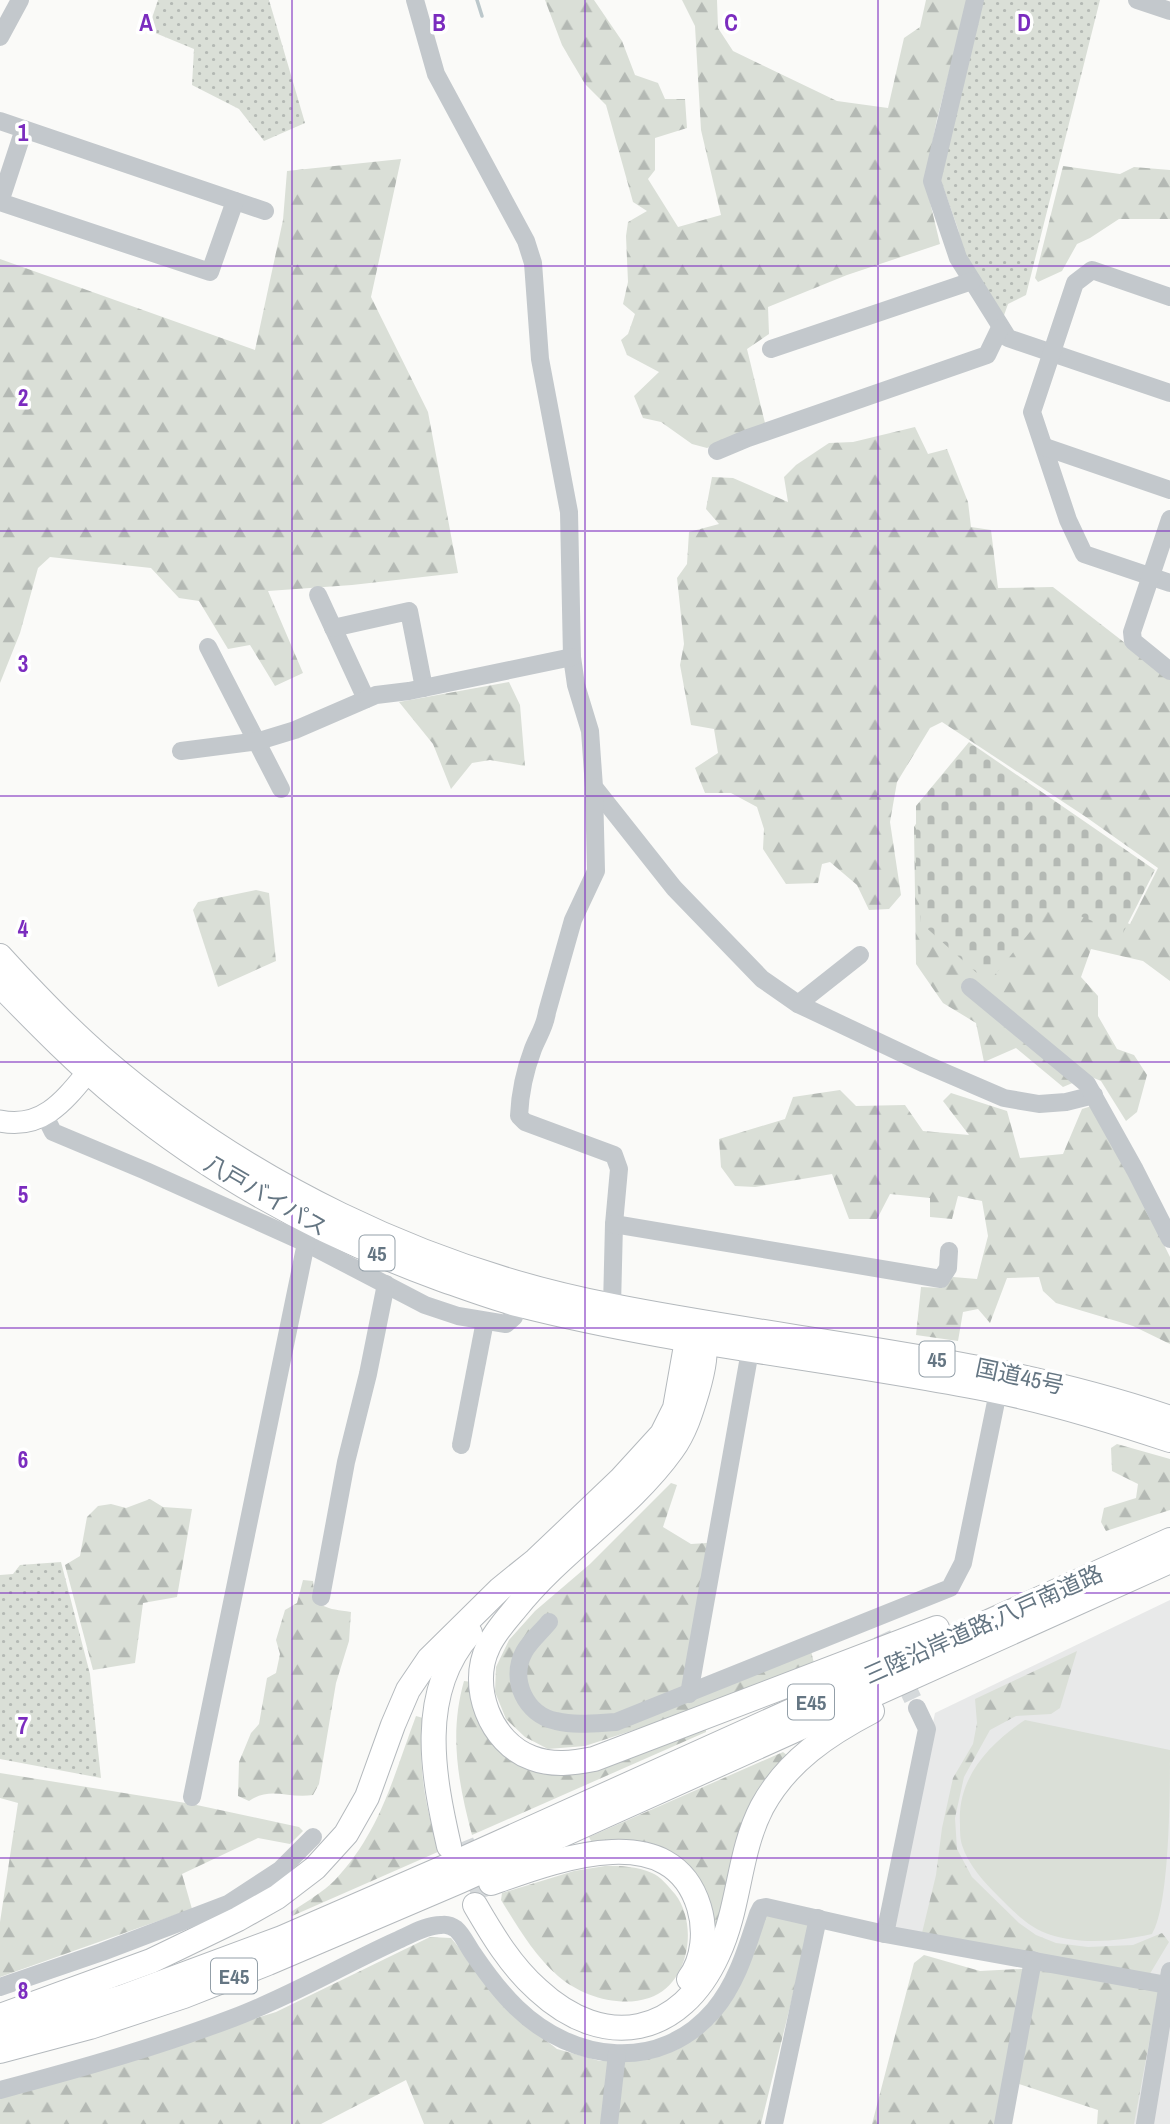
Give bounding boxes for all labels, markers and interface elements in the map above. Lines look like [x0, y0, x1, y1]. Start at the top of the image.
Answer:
text: A [139, 7, 153, 38]
text: B [432, 7, 446, 38]
text: C [724, 7, 738, 38]
text: D [1017, 7, 1031, 38]
text: 1 [18, 117, 29, 148]
text: 2 [18, 382, 28, 413]
text: 3 [18, 648, 28, 679]
text: 4 [18, 913, 29, 944]
street label: 八戸バイパス [199, 1147, 333, 1243]
text: 5 [18, 1179, 28, 1210]
road number: 45 [360, 1236, 394, 1270]
road number: 45 [920, 1342, 954, 1376]
street label: 国道45号 [973, 1351, 1067, 1401]
text: 6 [18, 1444, 28, 1475]
street label: 三陸沿岸道路;八戸南道路 [859, 1557, 1107, 1691]
road number: E45 [788, 1684, 834, 1720]
text: 7 [18, 1710, 28, 1741]
road number: E45 [211, 1958, 257, 1994]
text: 8 [18, 1975, 28, 2006]

